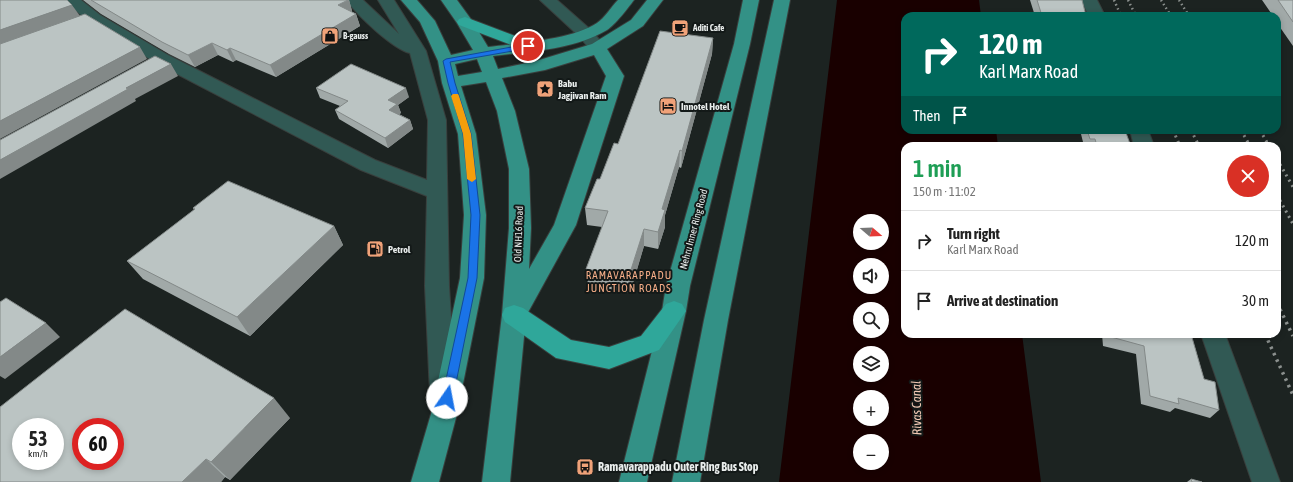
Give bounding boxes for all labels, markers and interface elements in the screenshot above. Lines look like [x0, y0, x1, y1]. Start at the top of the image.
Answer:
cafe icon: Aditi Cafe [670, 18, 690, 38]
place label: Aditi Cafe [692, 23, 724, 33]
shop icon: B-gauss [320, 26, 340, 46]
icon: right [913, 28, 965, 80]
text: 120 m [979, 28, 1042, 60]
pin [511, 29, 545, 63]
place label: B-gauss [343, 31, 369, 41]
icon: arrive [517, 35, 539, 57]
text: Karl Marx Road [979, 61, 1078, 82]
place label: Babu Jagjivan Ram [557, 78, 607, 101]
place icon: Babu Jagjivan Ram [535, 79, 555, 99]
hotel icon: Innotel Hotel [658, 96, 678, 116]
place label: Innotel Hotel [681, 101, 730, 112]
icon: arrive [949, 104, 971, 126]
text: Then [913, 107, 941, 124]
text: 1 min [913, 155, 962, 182]
button: close [1227, 155, 1269, 197]
text: 150 m · 11:02 [913, 184, 976, 199]
street label: Nehru Inner Ring Road [677, 188, 710, 270]
street label: Old NH16 Road [512, 206, 525, 262]
north arrow [853, 214, 889, 250]
map controls [853, 214, 889, 470]
text: Turn right [947, 225, 1000, 242]
icon: right [913, 230, 935, 252]
text: 120 m [1235, 232, 1269, 249]
fuel station icon: Petrol [365, 239, 385, 259]
text: Karl Marx Road [947, 242, 1019, 257]
place label: Petrol [388, 244, 411, 255]
button: sound [853, 258, 889, 294]
district label: RAMAVARAPPADU JUNCTION ROADS [586, 269, 672, 294]
icon: arrive [913, 290, 935, 312]
text: Arrive at destination [947, 292, 1058, 309]
text: 30 m [1242, 292, 1269, 309]
button: search [853, 302, 889, 338]
button: layers [853, 346, 889, 382]
position arrow [426, 377, 468, 419]
water label: Rivas Canal [909, 380, 924, 436]
button: + [853, 390, 889, 426]
speed limit sign: 60 [72, 418, 124, 470]
text: 53 [29, 427, 47, 450]
button: − [853, 434, 889, 470]
text: km/h [28, 448, 48, 459]
bus stop icon: Ramavarappadu Outer Ring Bus Stop [575, 457, 595, 477]
place label: Ramavarappadu Outer Ring Bus Stop [598, 460, 759, 474]

